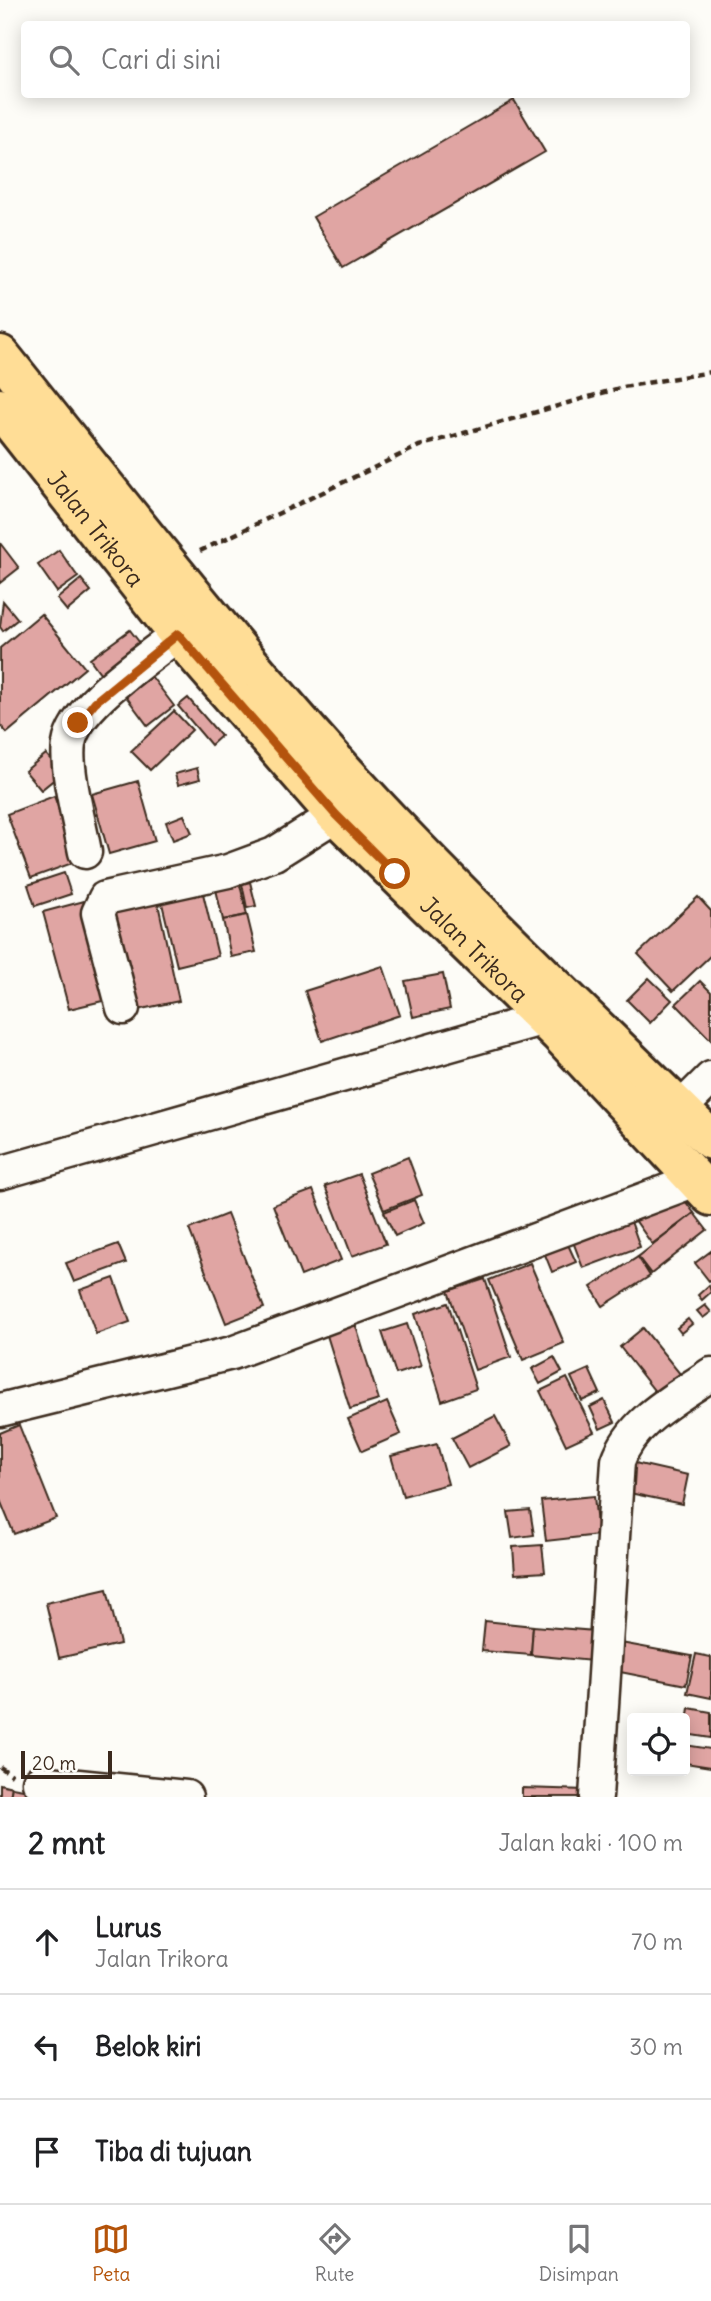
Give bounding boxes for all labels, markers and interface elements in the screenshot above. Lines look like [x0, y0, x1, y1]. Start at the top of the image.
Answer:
search box [21, 21, 690, 98]
icon: search [45, 41, 83, 79]
text: Cari di sini [101, 43, 221, 76]
street label: Jalan Trikora [41, 464, 151, 592]
route end [62, 707, 93, 738]
route start [379, 858, 410, 889]
street label: Jalan Trikora [414, 890, 535, 1009]
map controls [627, 1713, 690, 1776]
button: locate [627, 1713, 690, 1776]
scale bar [21, 1748, 112, 1780]
text: 20 m [32, 1751, 76, 1775]
text: 2 mnt [28, 1824, 105, 1862]
text: Jalan kaki · 100 m [498, 1828, 683, 1857]
text: Lurus [95, 1911, 162, 1944]
icon: ahead [28, 1923, 66, 1961]
text: 70 m [631, 1927, 683, 1956]
text: Jalan Trikora [95, 1944, 229, 1973]
icon: left [28, 2028, 66, 2066]
text: Belok kiri [95, 2030, 201, 2063]
text: 30 m [629, 2032, 683, 2061]
icon: arrive [28, 2133, 66, 2171]
text: Tiba di tujuan [95, 2135, 252, 2168]
tab: Peta [92, 2220, 130, 2286]
tab: Rute [315, 2220, 354, 2286]
tab: Disimpan [539, 2220, 619, 2286]

